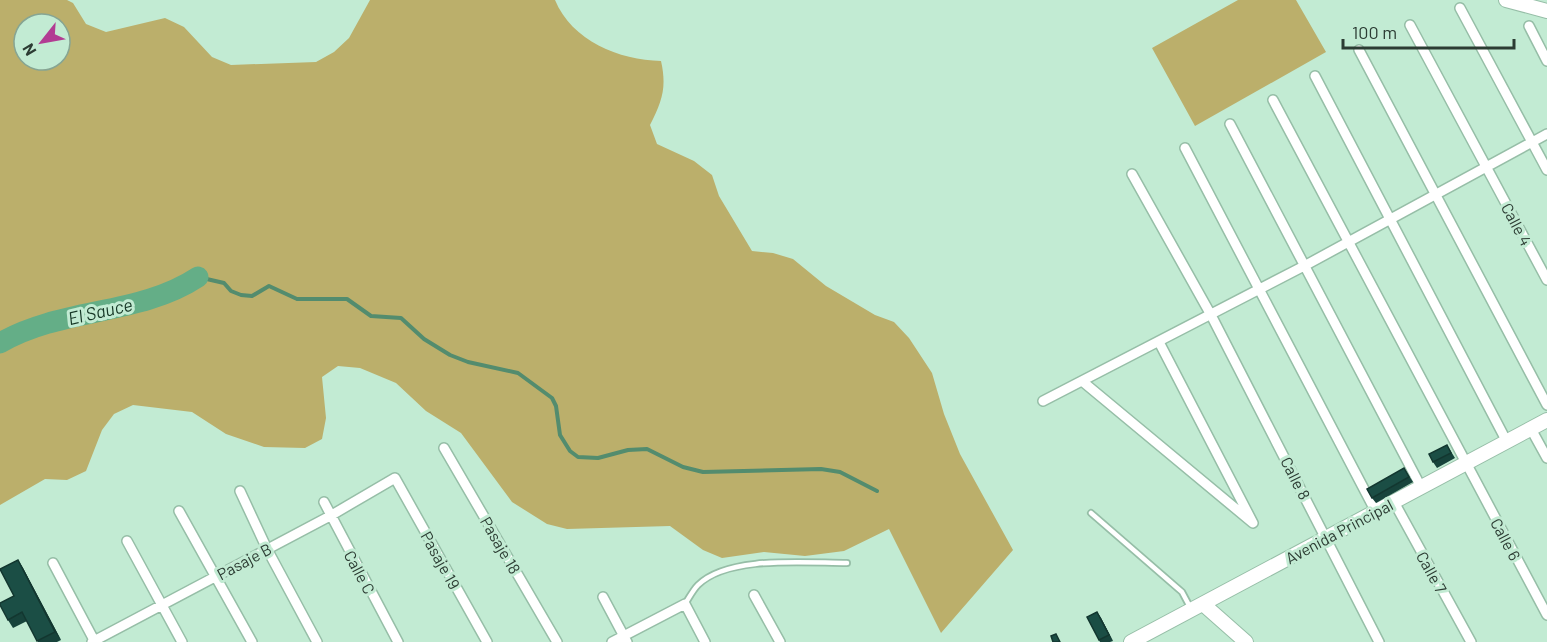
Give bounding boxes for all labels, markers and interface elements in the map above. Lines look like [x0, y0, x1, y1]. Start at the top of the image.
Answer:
north arrow [12, 12, 72, 72]
scale bar [1343, 12, 1514, 50]
text: 100 m [1352, 21, 1397, 43]
text: N [18, 41, 40, 59]
street label: Calle 4 [1498, 199, 1536, 249]
water label: El Sauce [66, 293, 134, 329]
street label: Calle 8 [1277, 454, 1315, 502]
street label: Avenida Principal [1282, 495, 1396, 567]
street label: Pasaje 18 [477, 513, 525, 577]
street label: Calle 6 [1487, 515, 1525, 563]
street label: Pasaje 19 [417, 528, 465, 592]
street label: Pasaje B [213, 539, 275, 583]
street label: Calle C [341, 547, 379, 597]
street label: Calle 7 [1413, 548, 1451, 596]

